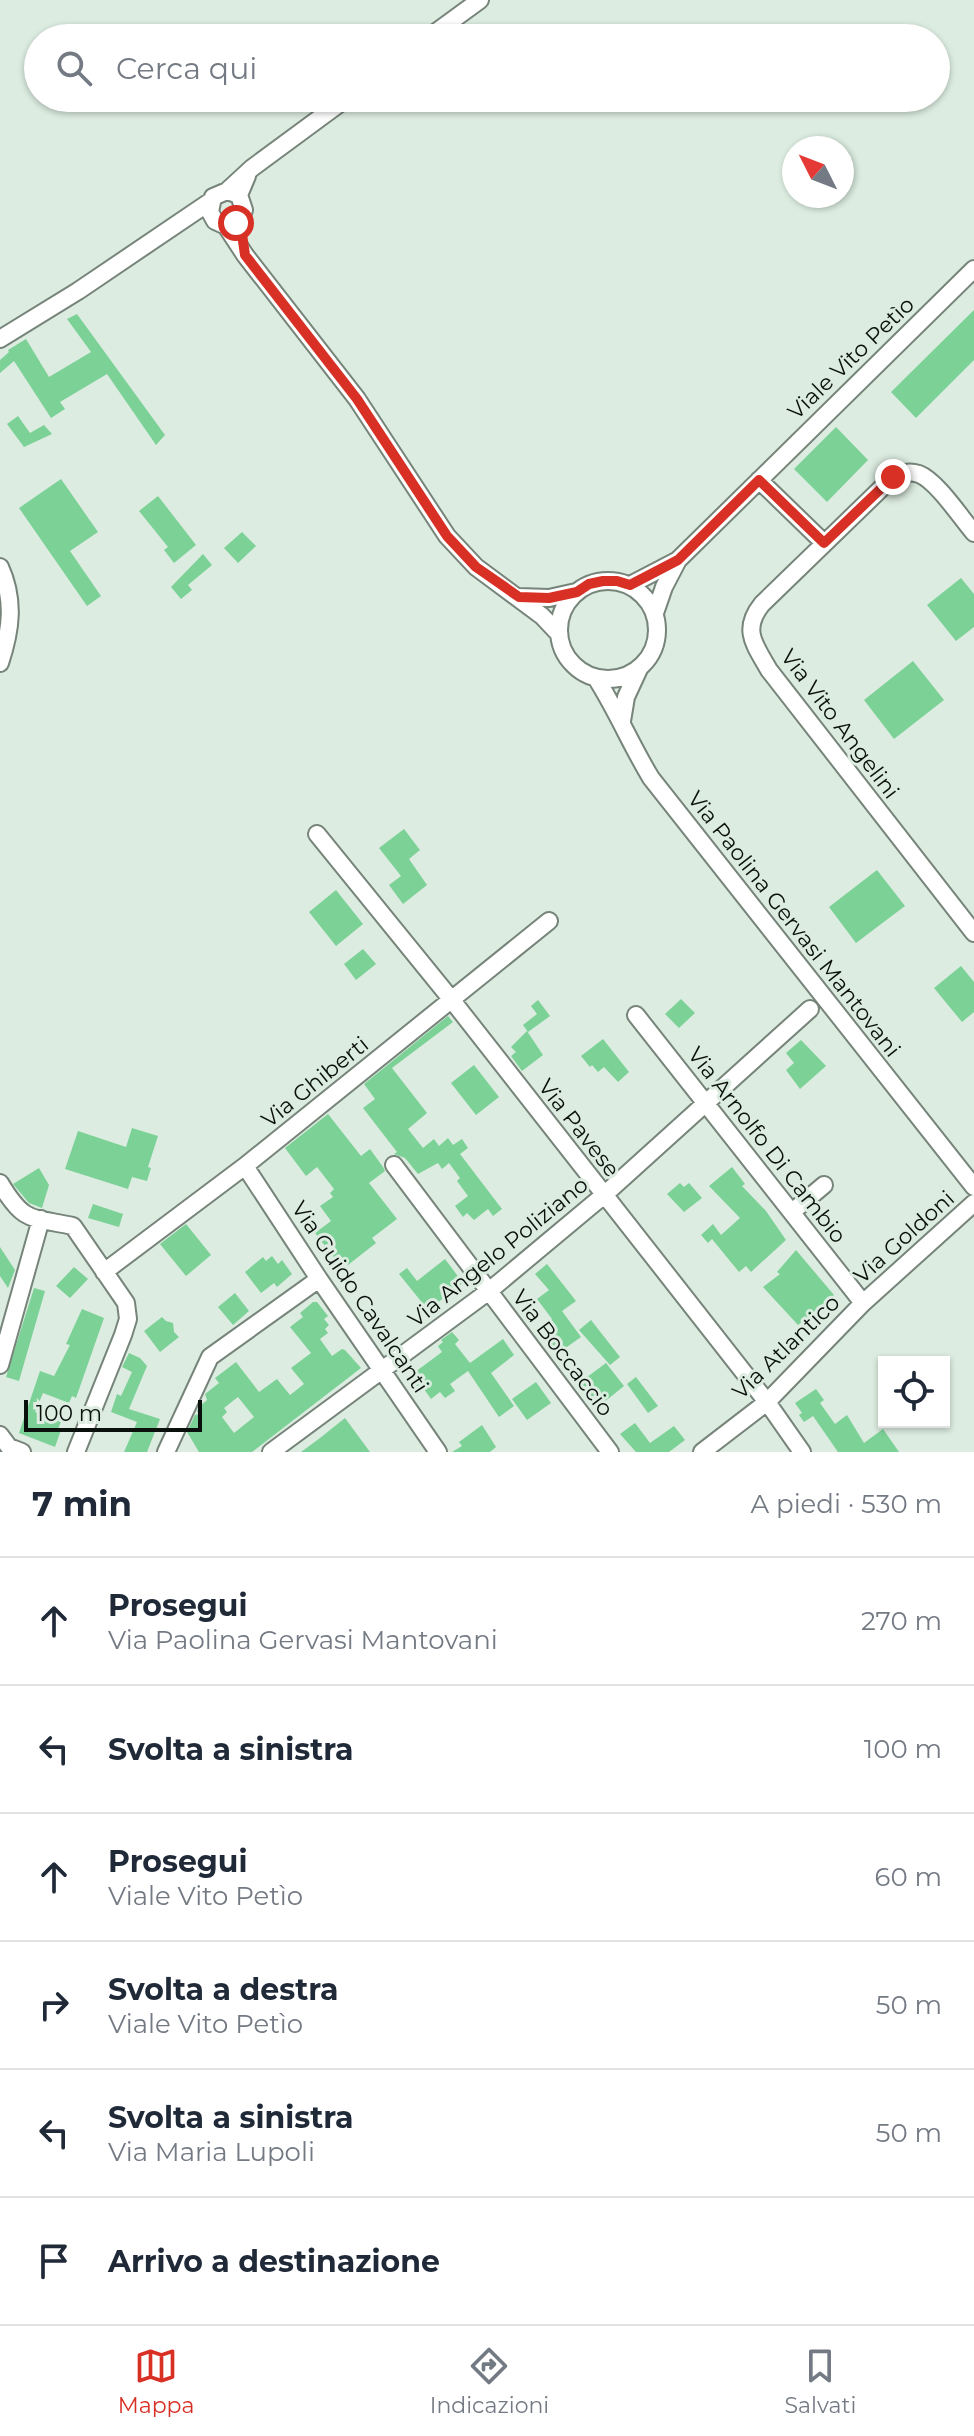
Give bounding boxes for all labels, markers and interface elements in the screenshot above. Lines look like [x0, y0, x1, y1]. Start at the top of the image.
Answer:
search box [24, 24, 950, 112]
icon: search [52, 46, 96, 90]
text: Cerca qui [116, 50, 257, 87]
north arrow [782, 136, 854, 208]
route start [218, 205, 254, 241]
street label: Viale Vito Petìo [782, 291, 920, 425]
route end [875, 459, 911, 495]
street label: Via Vito Angelini [775, 644, 905, 804]
street label: Via Paolina Gervasi Mantovani [682, 786, 906, 1062]
street label: Via Ghiberti [256, 1031, 374, 1133]
street label: Via Arnolfo Di Cambio [682, 1041, 852, 1249]
street label: Via Pavese [532, 1074, 626, 1182]
street label: Via Angelo Poliziano [402, 1171, 594, 1333]
street label: Via Goldoni [848, 1185, 960, 1289]
street label: Via Guido Cavalcanti [286, 1196, 434, 1398]
street label: Via Boccaccio [507, 1284, 619, 1422]
street label: Via Atlantico [727, 1289, 845, 1405]
map controls [878, 1356, 950, 1428]
button: locate [878, 1356, 950, 1428]
scale bar [24, 1396, 202, 1432]
text: 100 m [36, 1400, 102, 1427]
text: 7 min [32, 1483, 132, 1525]
text: A piedi · 530 m [751, 1488, 942, 1520]
text: Prosegui [108, 1587, 247, 1624]
icon: ahead [32, 1599, 76, 1643]
text: 270 m [861, 1605, 942, 1637]
text: Via Paolina Gervasi Mantovani [108, 1624, 498, 1656]
icon: left [32, 1727, 76, 1771]
text: Svolta a sinistra [108, 1731, 354, 1768]
text: 100 m [864, 1733, 942, 1765]
text: Prosegui [108, 1843, 247, 1880]
icon: ahead [32, 1855, 76, 1899]
text: 60 m [875, 1861, 942, 1893]
text: Viale Vito Petìo [108, 1880, 303, 1912]
text: Svolta a destra [108, 1971, 338, 2008]
icon: right [32, 1983, 76, 2027]
text: 50 m [876, 1989, 942, 2021]
text: Viale Vito Petìo [108, 2008, 303, 2040]
text: Svolta a sinistra [108, 2099, 354, 2136]
icon: left [32, 2111, 76, 2155]
text: 50 m [876, 2117, 942, 2149]
text: Via Maria Lupoli [108, 2136, 315, 2168]
icon: arrive [32, 2239, 76, 2283]
text: Arrivo a destinazione [108, 2243, 440, 2280]
tab: Mappa [118, 2344, 194, 2419]
tab: Indicazioni [430, 2344, 549, 2419]
tab: Salvati [785, 2344, 856, 2419]

